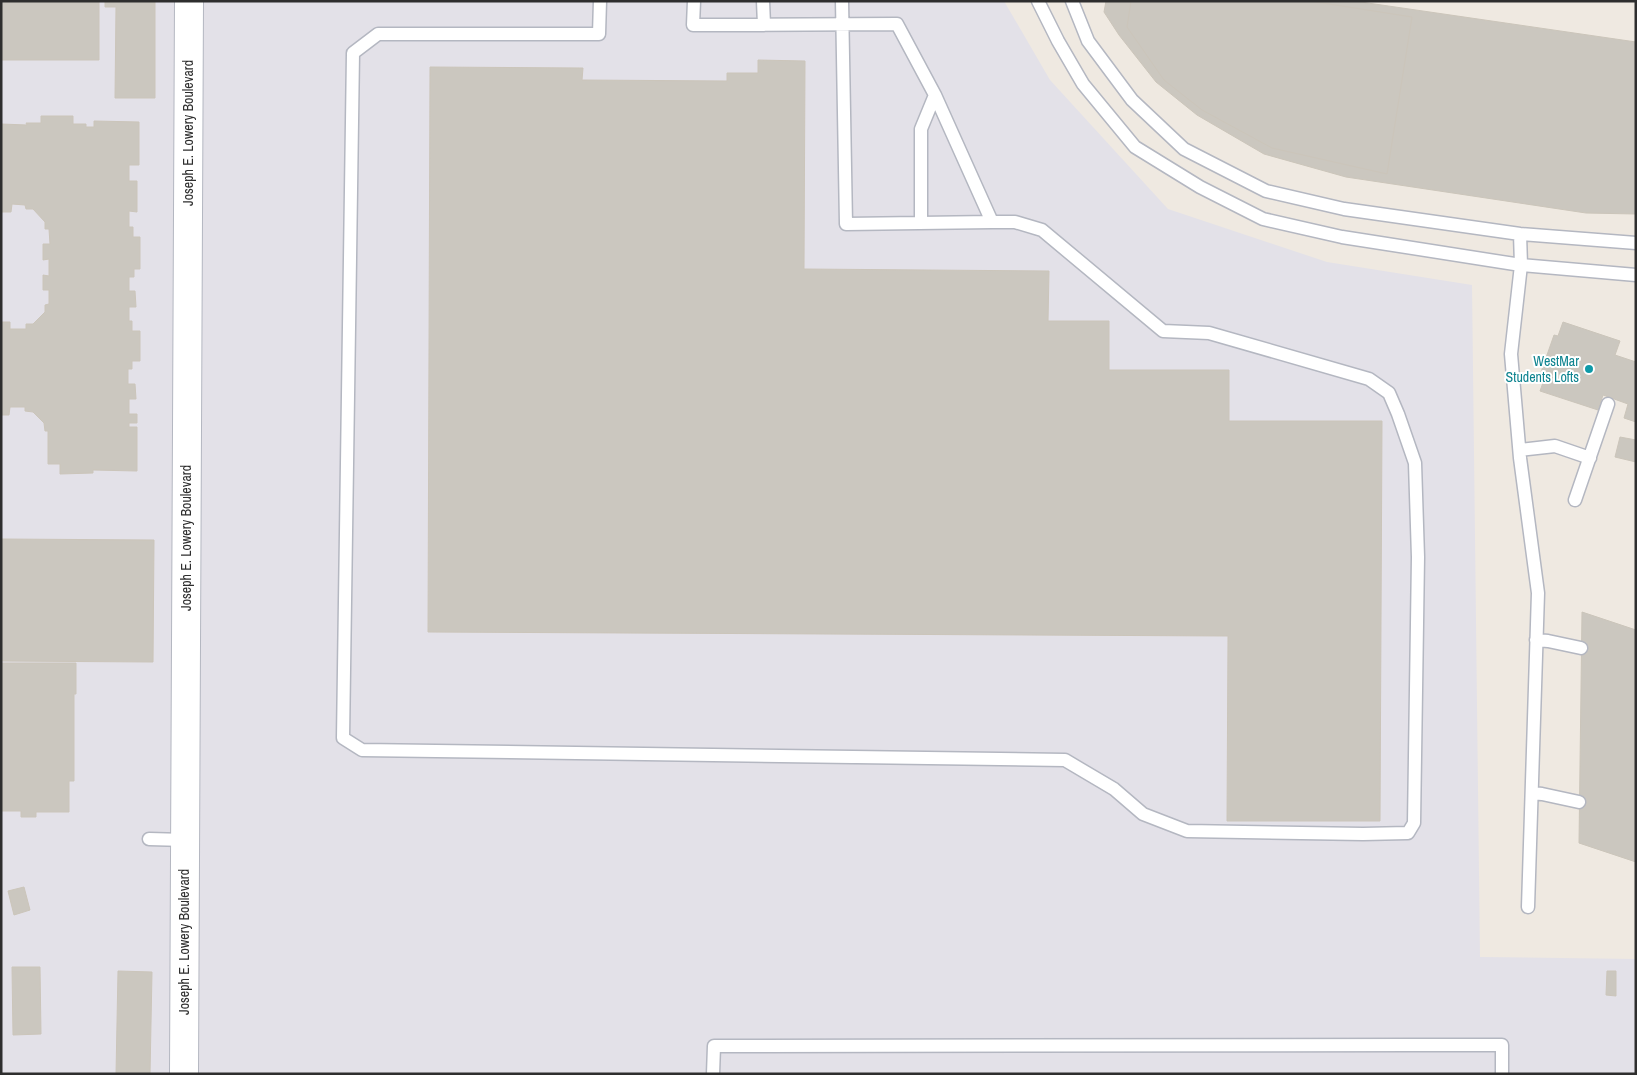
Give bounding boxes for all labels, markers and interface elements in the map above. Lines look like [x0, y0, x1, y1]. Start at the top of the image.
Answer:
street label: Joseph E. Lowery Boulevard [179, 60, 197, 206]
place label: WestMar Students Lofts [1506, 352, 1579, 386]
marker: WestMar Students Lofts [1583, 363, 1595, 375]
street label: Joseph E. Lowery Boulevard [177, 465, 195, 611]
street label: Joseph E. Lowery Boulevard [175, 869, 193, 1015]

